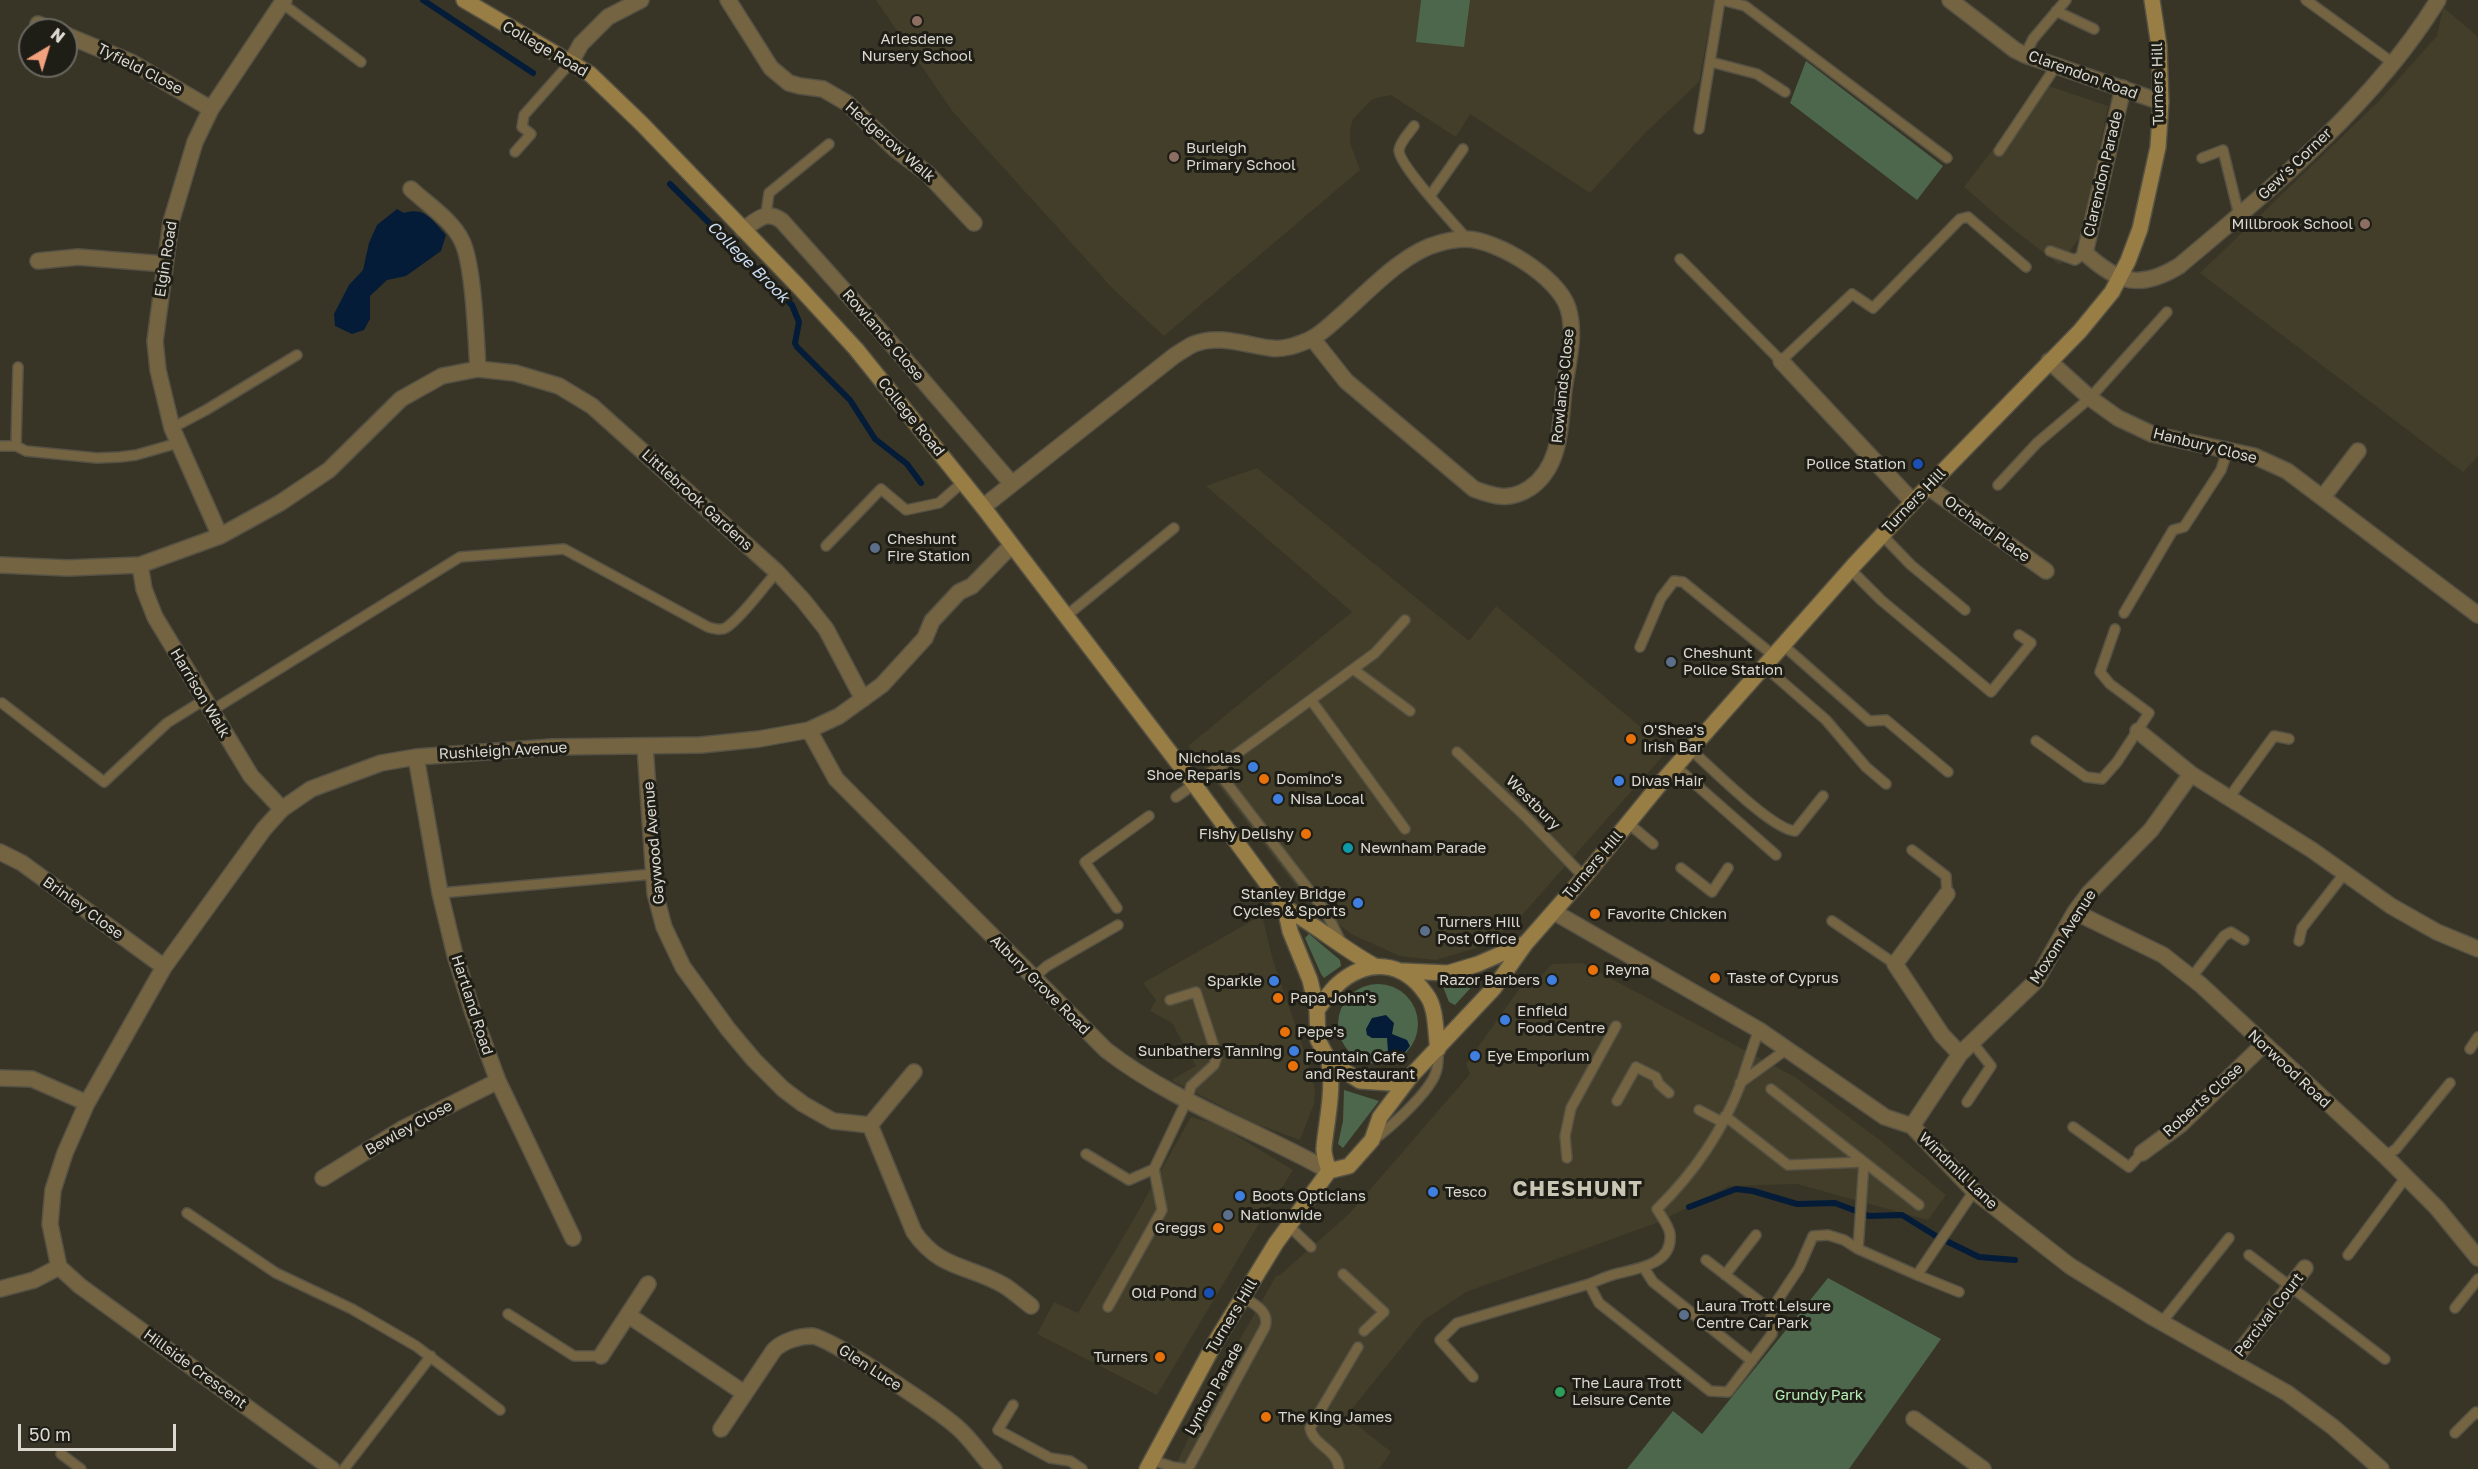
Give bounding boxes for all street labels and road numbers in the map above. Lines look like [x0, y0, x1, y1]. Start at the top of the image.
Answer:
street label: College Road [499, 17, 591, 81]
street label: Tyfield Close [94, 40, 186, 98]
street label: Turners Hill [2148, 42, 2168, 126]
street label: Clarendon Road [2026, 47, 2140, 103]
street label: Hedgerow Walk [841, 98, 939, 186]
street label: Clarendon Parade [2080, 109, 2126, 239]
street label: Gew's Corner [2254, 124, 2336, 204]
street label: Elgin Road [151, 220, 181, 298]
street label: Rowlands Close [838, 286, 928, 384]
street label: Rowlands Close [1548, 328, 1578, 444]
street label: College Road [874, 374, 948, 460]
street label: Hanbury Close [2151, 424, 2259, 468]
street label: Littlebrook Gardens [638, 446, 756, 554]
street label: Turners Hill [1879, 465, 1949, 537]
street label: Orchard Place [1941, 492, 2033, 566]
street label: Harrison Walk [166, 645, 234, 741]
street label: Rushleigh Avenue [438, 739, 568, 763]
street label: Westbury [1502, 772, 1564, 834]
street label: Gaywood Avenue [640, 781, 668, 905]
street label: Turners Hill [1559, 827, 1627, 903]
street label: Brinley Close [39, 873, 127, 943]
street label: Moxom Avenue [2026, 887, 2100, 987]
street label: Albury Grove Road [986, 931, 1094, 1039]
street label: Hartland Road [447, 953, 497, 1057]
street label: Norwood Road [2244, 1026, 2334, 1112]
street label: Roberts Close [2159, 1059, 2247, 1141]
street label: Bewley Close [362, 1097, 456, 1159]
street label: Windmill Lane [1915, 1129, 2001, 1213]
street label: Percival Court [2231, 1269, 2307, 1361]
street label: Turners Hill [1203, 1276, 1261, 1356]
street label: Hillside Crescent [140, 1326, 250, 1412]
street label: Lynton Parade [1181, 1340, 1247, 1438]
street label: Glen Luce [835, 1341, 905, 1395]

